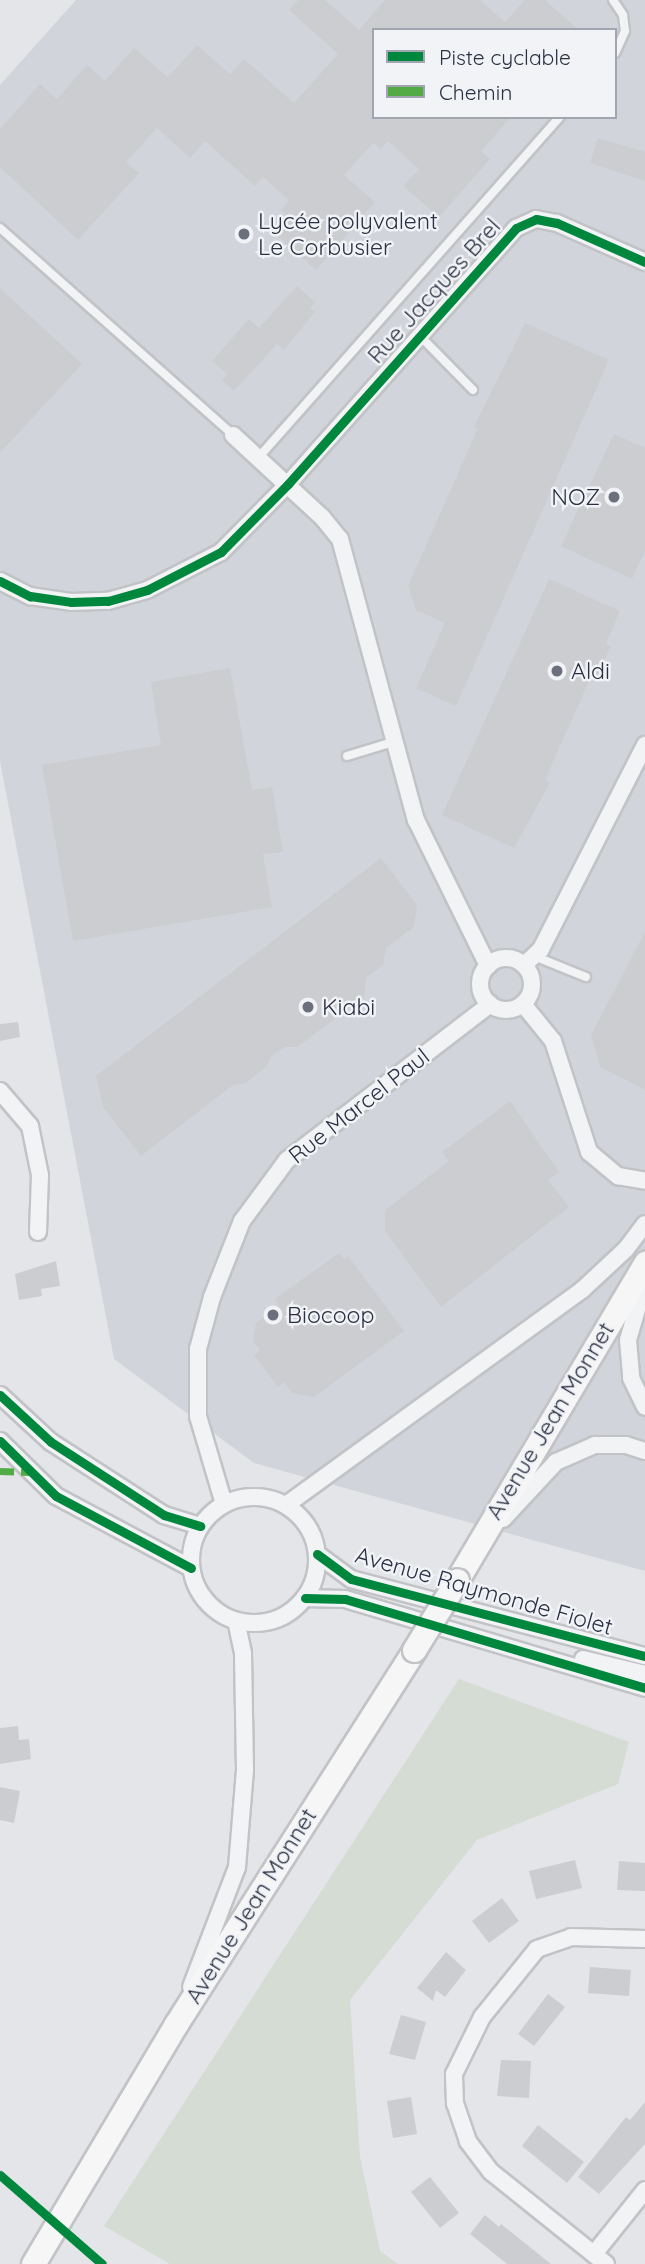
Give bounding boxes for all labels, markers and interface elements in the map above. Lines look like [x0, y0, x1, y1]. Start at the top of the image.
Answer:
legend [372, 28, 617, 119]
text: Piste cyclable [439, 44, 571, 70]
text: Chemin [439, 79, 512, 105]
place label: Lycée polyvalent Le Corbusier [258, 207, 438, 261]
street label: Rue Jacques Brel [362, 213, 506, 369]
marker: Lycée polyvalent Le Corbusier [236, 226, 252, 242]
place label: NOZ [551, 483, 600, 511]
marker: NOZ [606, 489, 622, 505]
place label: Aldi [571, 657, 610, 685]
marker: Aldi [549, 663, 565, 679]
place label: Kiabi [322, 993, 375, 1021]
marker: Kiabi [300, 999, 316, 1015]
street label: Rue Marcel Paul [283, 1042, 435, 1170]
place label: Biocoop [287, 1301, 374, 1329]
marker: Biocoop [265, 1307, 281, 1323]
street label: Avenue Jean Monnet [480, 1317, 620, 1525]
street label: Avenue Raymonde Fiolet [352, 1541, 616, 1641]
street label: Avenue Jean Monnet [180, 1803, 322, 2009]

